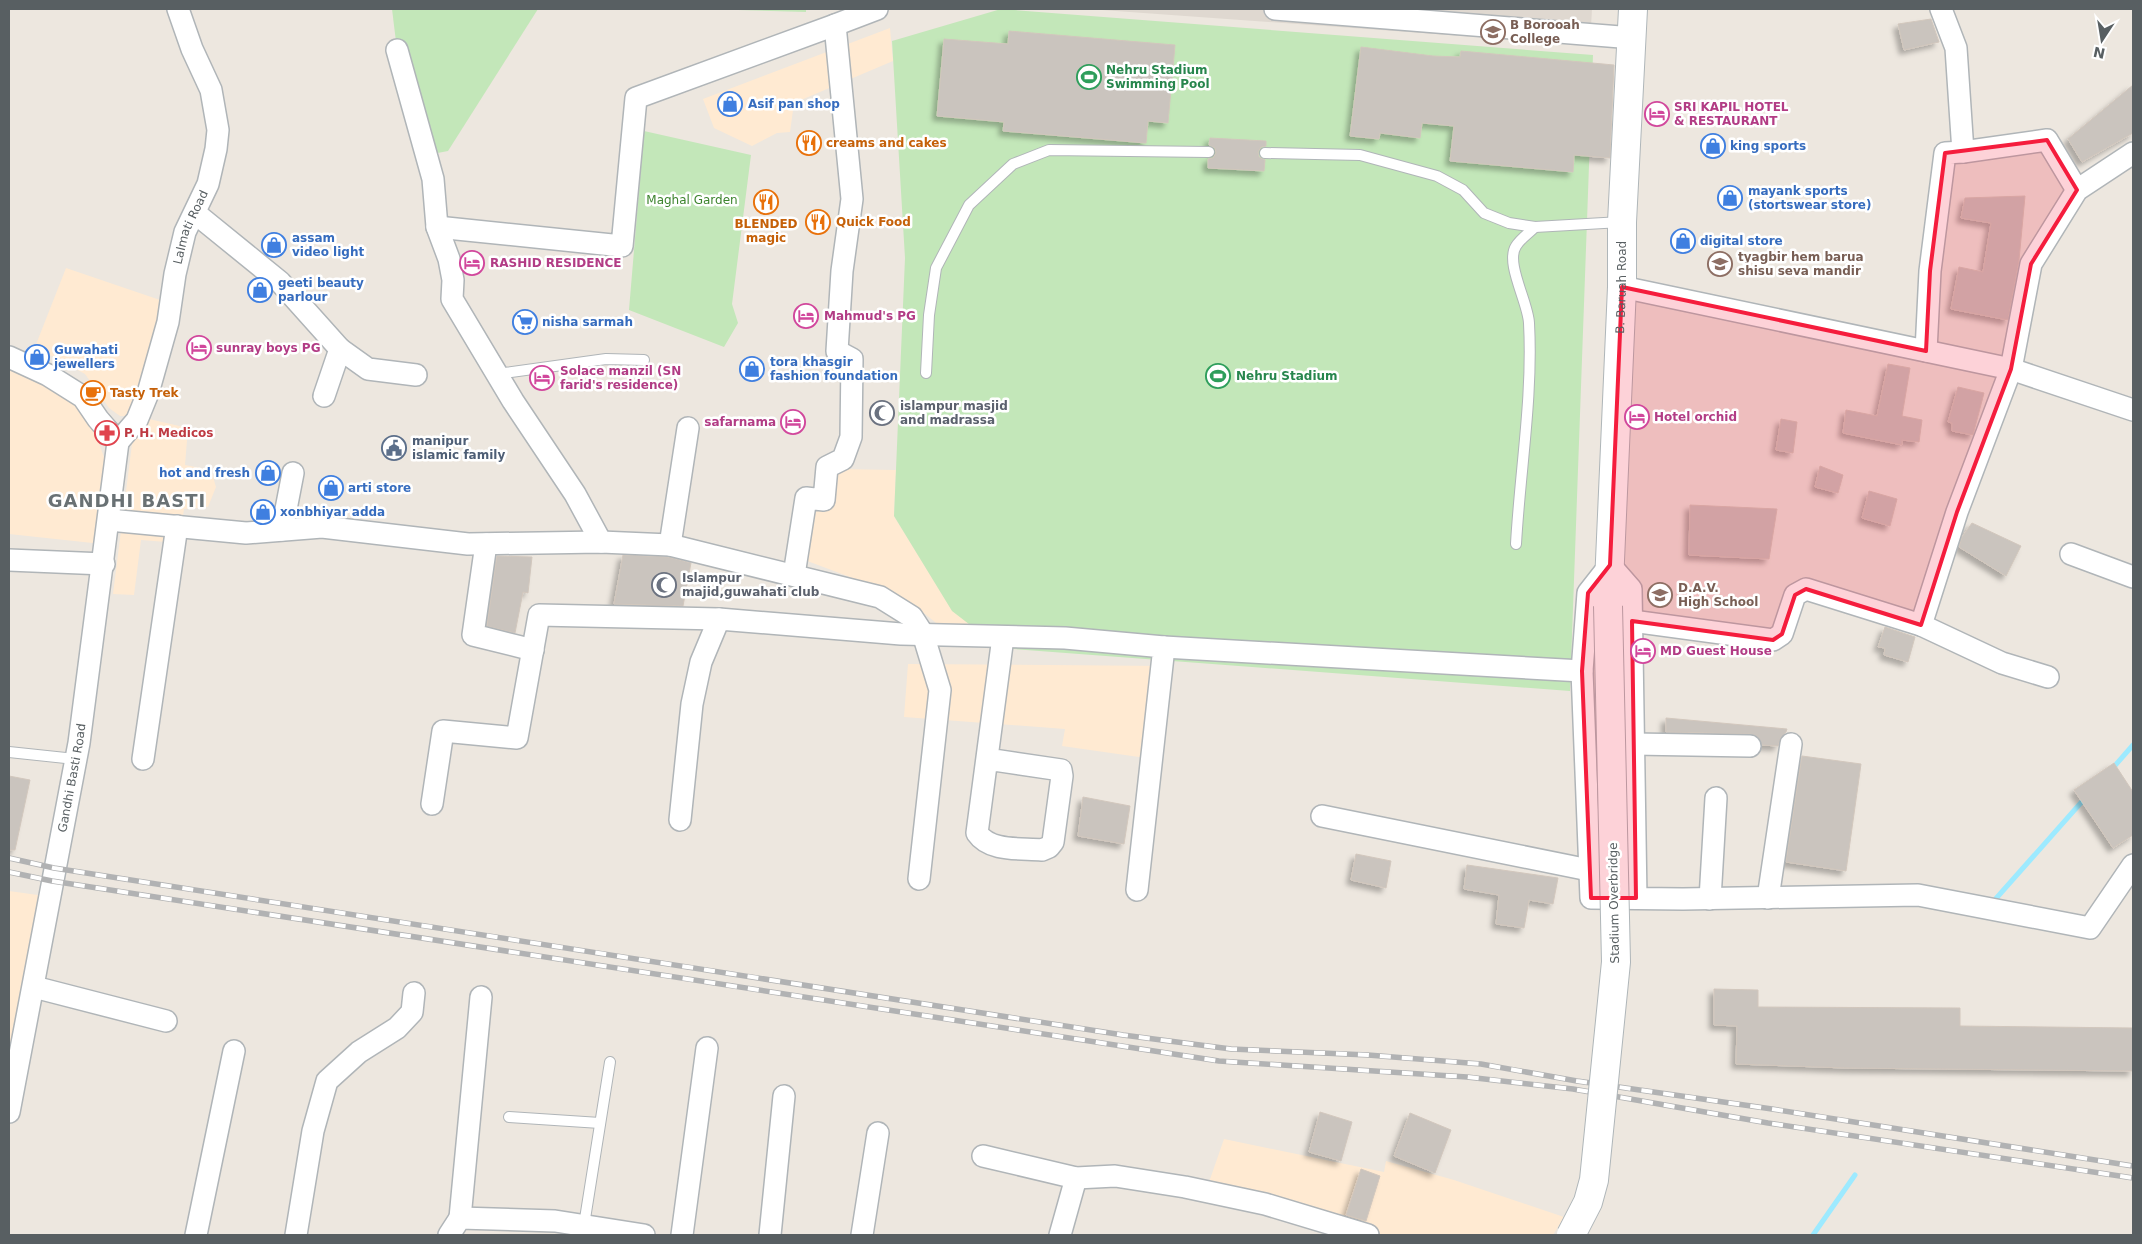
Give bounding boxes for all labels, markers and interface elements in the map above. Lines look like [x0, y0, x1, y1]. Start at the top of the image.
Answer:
north arrow [2077, 15, 2127, 65]
place label: B Borooah College [1510, 18, 1580, 46]
school or university icon: B Borooah College [1480, 19, 1506, 45]
text: N [2092, 44, 2107, 62]
place label: Nehru Stadium Swimming Pool [1106, 63, 1210, 91]
sports icon: Nehru Stadium Swimming Pool [1076, 64, 1102, 90]
shop icon: Asif pan shop [717, 91, 743, 117]
place label: Asif pan shop [748, 97, 840, 111]
place label: SRI KAPIL HOTEL & RESTAURANT [1674, 100, 1789, 128]
hotel icon: SRI KAPIL HOTEL & RESTAURANT [1644, 101, 1670, 127]
restaurant icon: creams and cakes [796, 130, 822, 156]
shop icon: king sports [1700, 133, 1726, 159]
place label: creams and cakes [826, 136, 947, 150]
place label: king sports [1730, 139, 1806, 153]
place label: mayank sports (stortswear store) [1748, 184, 1872, 212]
shop icon: mayank sports (stortswear store) [1717, 185, 1743, 211]
street label: Lalmati Road [171, 188, 211, 266]
restaurant icon: BLENDED magic [753, 189, 779, 215]
park label: Maghal Garden [646, 193, 738, 207]
restaurant icon: Quick Food [805, 209, 831, 235]
place label: Quick Food [836, 215, 911, 229]
place label: BLENDED magic [734, 217, 798, 245]
shop icon: digital store [1670, 228, 1696, 254]
place label: assam video light [292, 231, 364, 259]
shop icon: assam video light [261, 232, 287, 258]
place label: digital store [1700, 234, 1783, 248]
street label: B. Baruah Road [1613, 241, 1629, 334]
hotel icon: RASHID RESIDENCE [459, 250, 485, 276]
place label: tyagbir hem barua shisu seva mandir [1738, 250, 1864, 278]
school or university icon: tyagbir hem barua shisu seva mandir [1707, 251, 1733, 277]
place label: RASHID RESIDENCE [490, 256, 622, 270]
place label: geeti beauty parlour [278, 276, 364, 304]
shop icon: geeti beauty parlour [247, 277, 273, 303]
hotel icon: Mahmud's PG [793, 303, 819, 329]
supermarket icon: nisha sarmah [512, 309, 538, 335]
place label: Mahmud's PG [824, 309, 916, 323]
place label: nisha sarmah [542, 315, 633, 329]
hotel icon: sunray boys PG [186, 335, 212, 361]
place label: sunray boys PG [216, 341, 321, 355]
place label: Guwahati jewellers [53, 343, 118, 371]
shop icon: Guwahati jewellers [24, 344, 50, 370]
place label: tora khasgir fashion foundation [770, 355, 898, 383]
shop icon: tora khasgir fashion foundation [739, 356, 765, 382]
sports icon: Nehru Stadium [1205, 363, 1231, 389]
place label: Solace manzil (SN farid's residence) [560, 364, 681, 392]
hotel icon: Solace manzil (SN farid's residence) [529, 365, 555, 391]
place label: Nehru Stadium [1236, 369, 1338, 383]
cafe icon: Tasty Trek [80, 380, 106, 406]
place label: Tasty Trek [110, 386, 180, 400]
place label: islampur masjid and madrassa [900, 399, 1008, 427]
mosque icon: islampur masjid and madrassa [869, 400, 895, 426]
hotel icon: Hotel orchid [1624, 404, 1650, 430]
hotel icon: safarnama [780, 409, 806, 435]
place label: Hotel orchid [1654, 410, 1737, 424]
place label: safarnama [704, 415, 776, 429]
pharmacy icon: P. H. Medicos [94, 420, 120, 446]
place label: P. H. Medicos [124, 426, 213, 440]
place label: manipur islamic family [412, 434, 505, 462]
public building icon: manipur islamic family [381, 435, 407, 461]
shop icon: hot and fresh [255, 460, 281, 486]
place label: hot and fresh [159, 466, 250, 480]
shop icon: arti store [318, 475, 344, 501]
place label: arti store [348, 481, 411, 495]
district label: GANDHI BASTI [48, 490, 206, 511]
shop icon: xonbhiyar adda [250, 499, 276, 525]
place label: xonbhiyar adda [280, 505, 385, 519]
place label: Islampur majid,guwahati club [682, 571, 820, 599]
mosque icon: Islampur majid,guwahati club [651, 572, 677, 598]
place label: D.A.V. High School [1678, 581, 1758, 609]
school or university icon: D.A.V. High School [1647, 582, 1673, 608]
hotel icon: MD Guest House [1630, 638, 1656, 664]
place label: MD Guest House [1660, 644, 1772, 658]
street label: Gandhi Basti Road [55, 723, 88, 834]
street label: Stadium Overbridge [1606, 842, 1622, 964]

